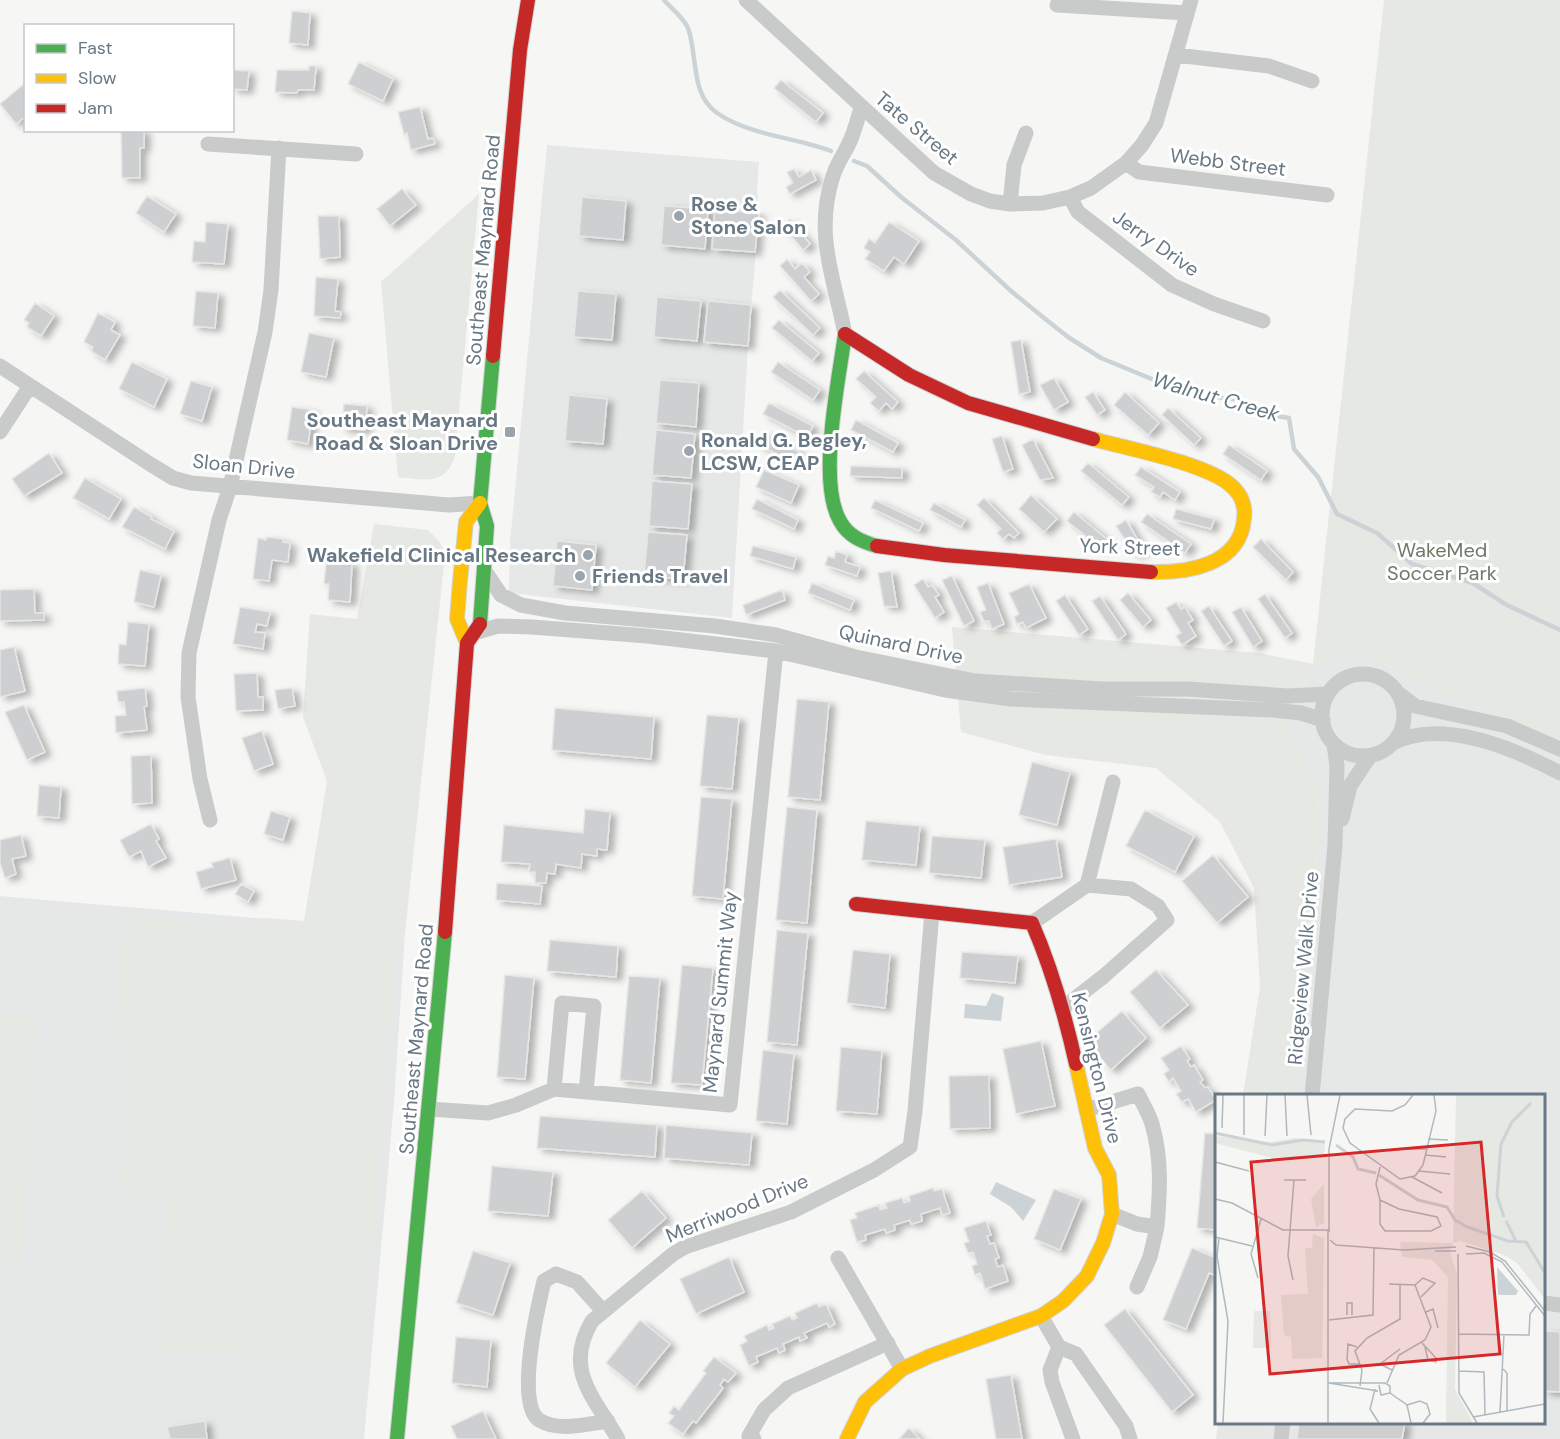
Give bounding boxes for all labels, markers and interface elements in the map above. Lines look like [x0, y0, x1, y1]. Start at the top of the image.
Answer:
legend [24, 24, 234, 132]
text: Fast [78, 36, 113, 60]
text: Slow [78, 66, 117, 90]
street label: Tate Street [870, 85, 964, 171]
text: Jam [78, 96, 113, 120]
street label: Southeast Maynard Road [460, 134, 506, 366]
street label: Webb Street [1168, 142, 1288, 182]
place label: Rose & Stone Salon [691, 191, 806, 240]
street label: Jerry Drive [1108, 204, 1204, 282]
marker: Rose & Stone Salon [672, 209, 686, 223]
water label: Walnut Creek [1149, 365, 1283, 429]
place label: Southeast Maynard Road & Sloan Drive [307, 407, 498, 456]
marker: Southeast Maynard Road & Sloan Drive [503, 425, 517, 439]
place label: Ronald G. Begley, LCSW, CEAP [701, 427, 867, 476]
marker: Ronald G. Begley, LCSW, CEAP [682, 444, 696, 458]
street label: Sloan Drive [191, 448, 297, 484]
street label: York Street [1079, 532, 1181, 562]
park label: WakeMed Soccer Park [1387, 537, 1497, 586]
place label: Wakefield Clinical Research [307, 542, 576, 568]
marker: Wakefield Clinical Research [581, 548, 595, 562]
place label: Friends Travel [592, 563, 728, 589]
marker: Friends Travel [573, 569, 587, 583]
street label: Quinard Drive [837, 618, 965, 670]
street label: Ridgeview Walk Drive [1282, 870, 1324, 1066]
street label: Maynard Summit Way [696, 890, 744, 1094]
street label: Southeast Maynard Road [393, 923, 439, 1155]
street label: Kensington Drive [1066, 990, 1128, 1146]
inset map [1215, 1094, 1545, 1424]
street label: Merriwood Drive [662, 1168, 812, 1248]

